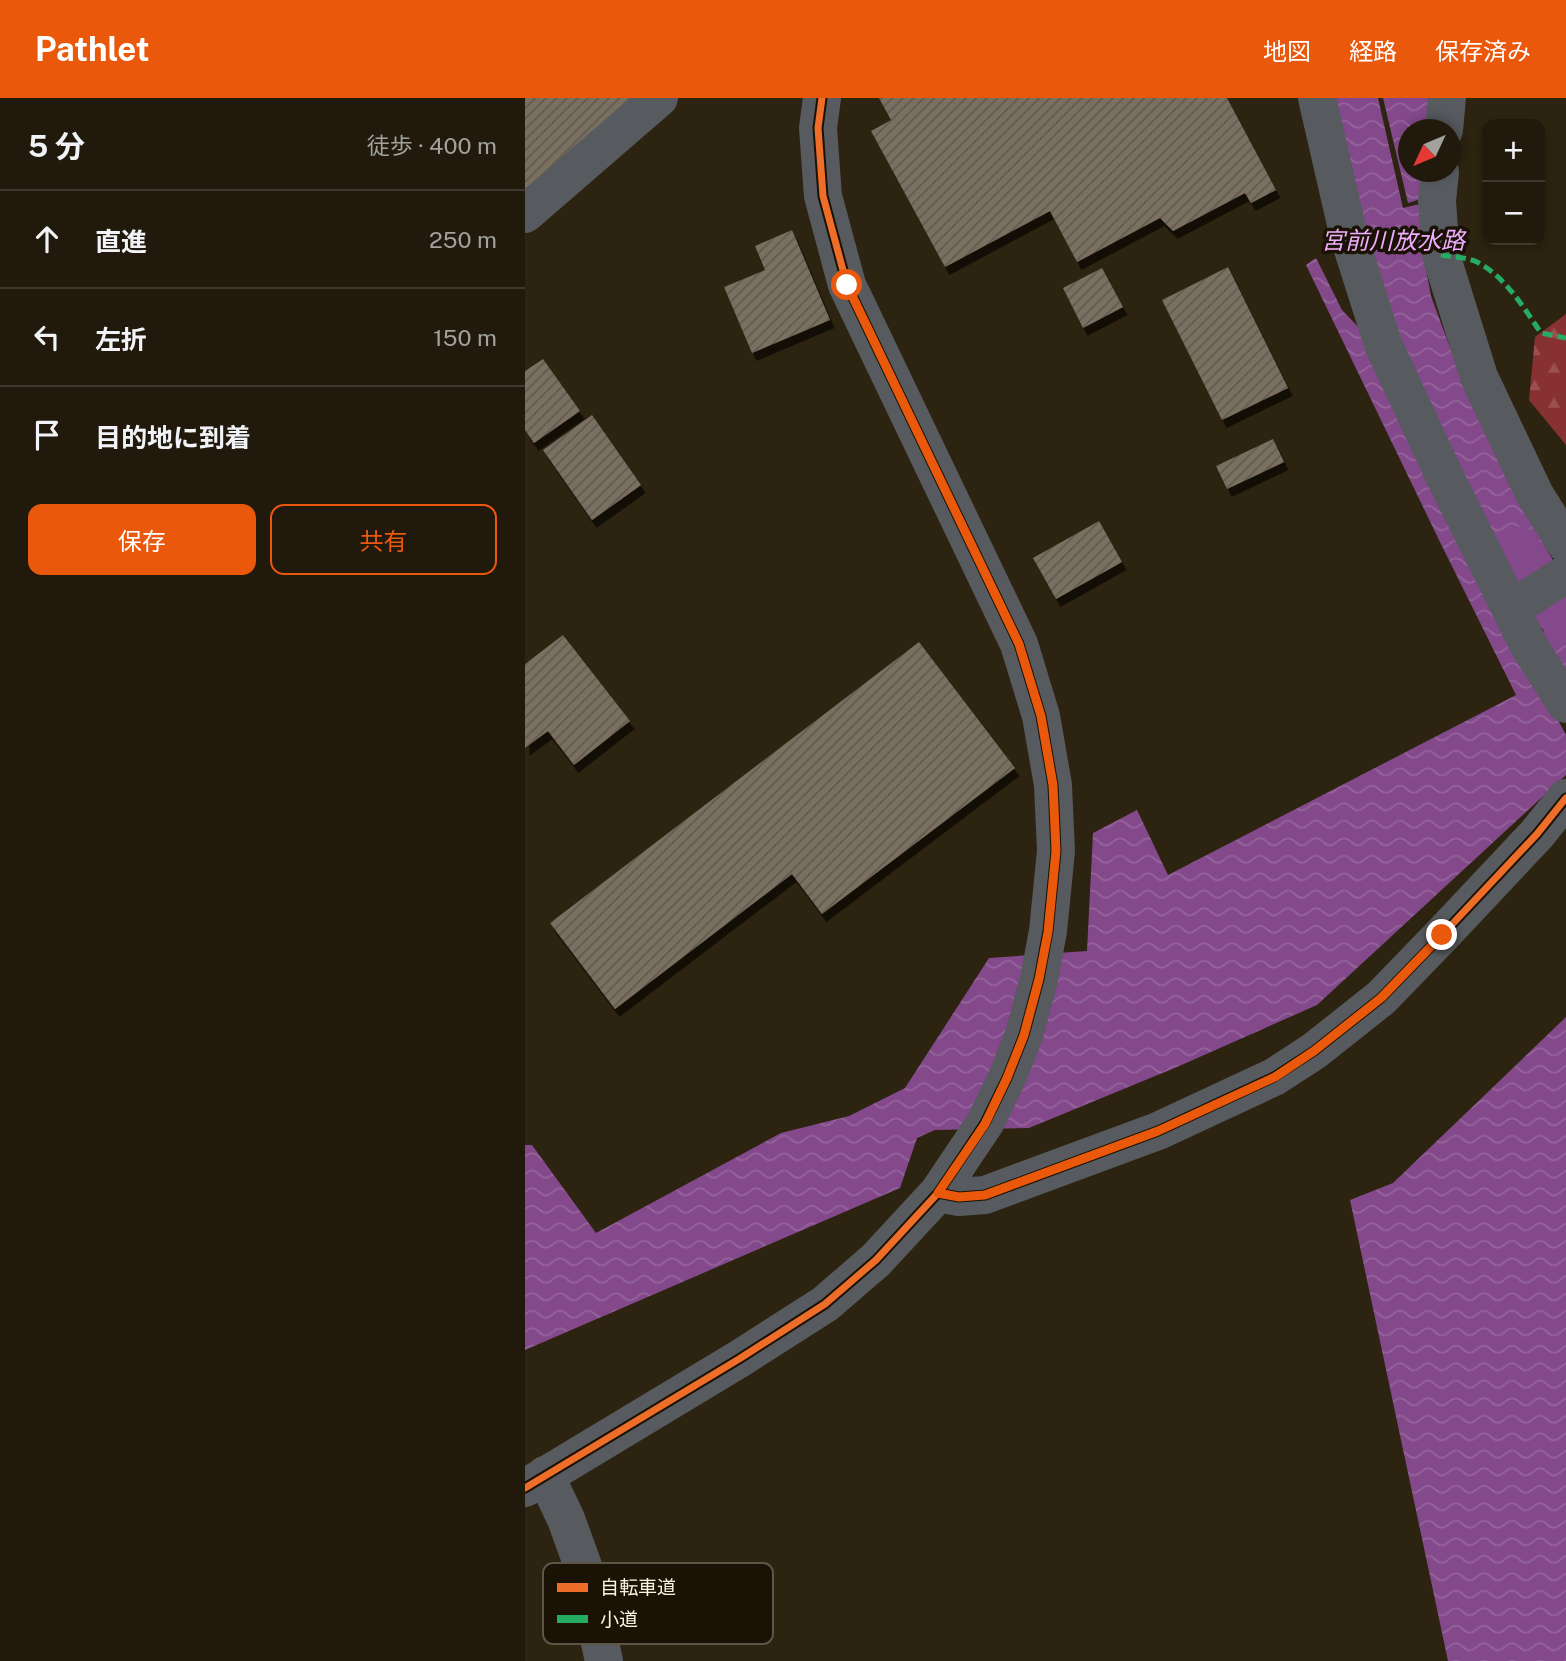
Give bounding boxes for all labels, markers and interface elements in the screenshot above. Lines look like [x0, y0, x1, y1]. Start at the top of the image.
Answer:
text: Pathlet [35, 30, 150, 68]
text: 地図 [1263, 37, 1311, 65]
text: 経路 [1349, 37, 1397, 65]
text: 保存済み [1435, 37, 1531, 65]
north arrow [1398, 119, 1461, 182]
map controls [1482, 119, 1545, 245]
button: + [1482, 119, 1545, 182]
text: 5 分 [28, 128, 85, 164]
text: 徒歩 · 400 m [367, 132, 497, 159]
button: − [1482, 182, 1545, 245]
icon: ahead [28, 220, 66, 258]
text: 直進 [95, 226, 147, 257]
text: 250 m [429, 226, 497, 253]
water label: 宮前川放水路 [1321, 226, 1467, 254]
route start [831, 269, 862, 300]
icon: left [28, 318, 66, 356]
text: 左折 [95, 324, 147, 355]
text: 150 m [433, 324, 497, 351]
icon: arrive [28, 416, 66, 454]
text: 目的地に到着 [95, 422, 251, 453]
button: 保存 [28, 504, 256, 575]
button: 共有 [270, 504, 497, 575]
route end [1426, 919, 1457, 950]
legend [543, 1563, 773, 1644]
text: 自転車道 [600, 1576, 676, 1598]
text: 小道 [600, 1608, 638, 1630]

